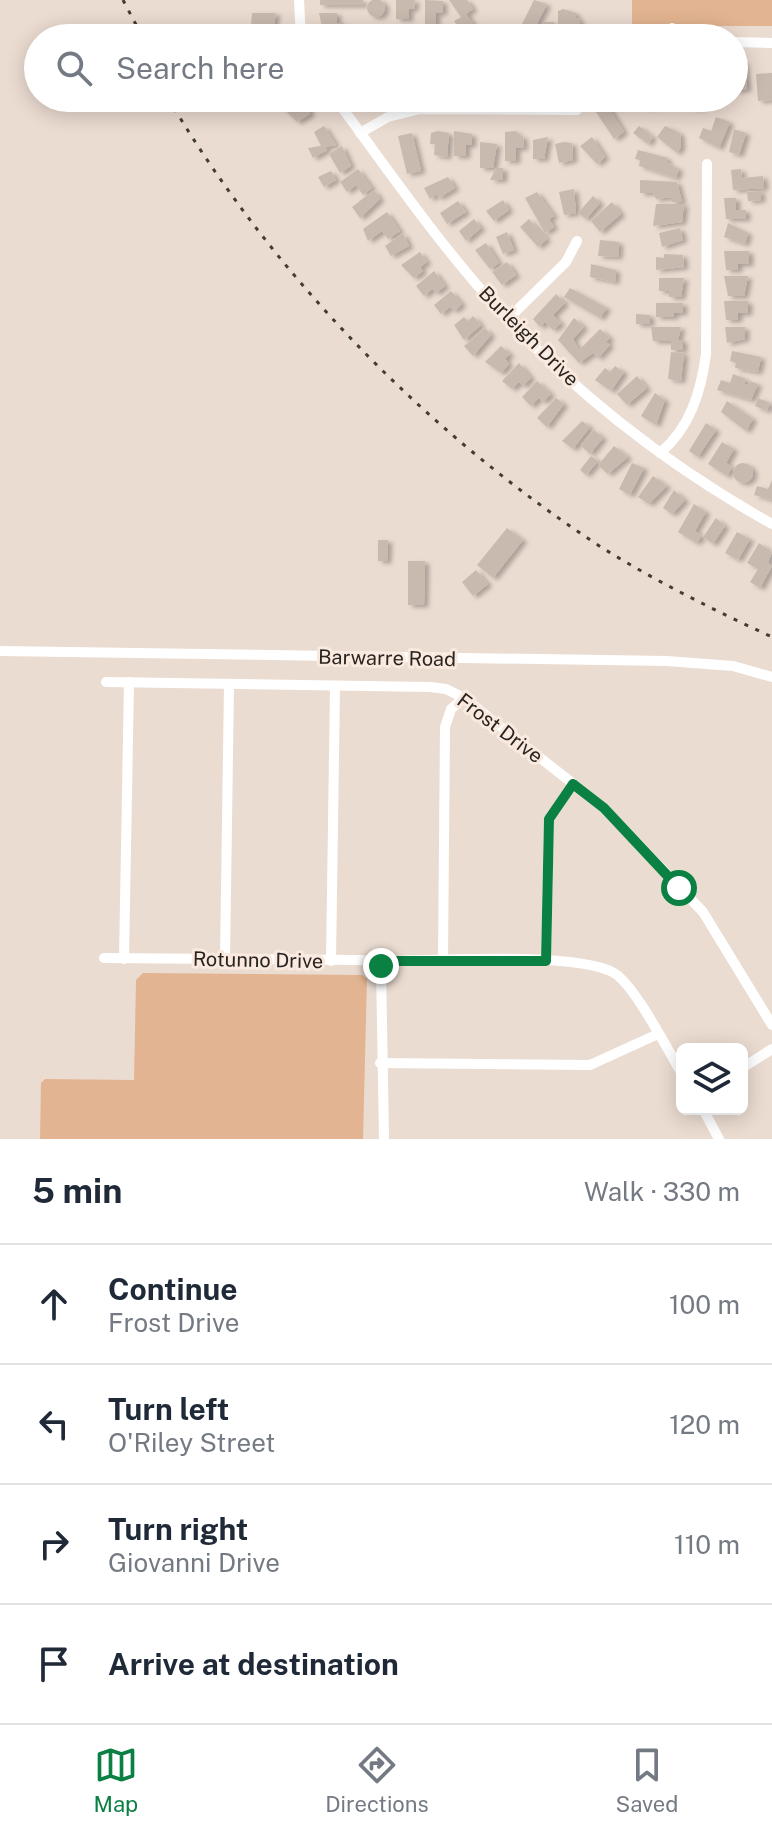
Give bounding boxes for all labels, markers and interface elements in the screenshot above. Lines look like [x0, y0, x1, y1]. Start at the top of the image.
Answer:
search box [24, 24, 748, 112]
icon: search [52, 46, 96, 90]
text: Search here [116, 50, 284, 86]
street label: Burleigh Drive [474, 281, 584, 391]
street label: Barwarre Road [318, 645, 456, 671]
street label: Frost Drive [452, 688, 548, 768]
route start [661, 870, 697, 906]
street label: Rotunno Drive [193, 947, 323, 973]
route end [363, 948, 399, 984]
map controls [676, 1043, 748, 1115]
button: layers [676, 1043, 748, 1115]
text: 5 min [32, 1171, 122, 1211]
text: Walk · 330 m [584, 1176, 740, 1207]
text: Continue [108, 1271, 238, 1307]
icon: ahead [32, 1282, 76, 1326]
text: 100 m [669, 1289, 740, 1320]
text: Frost Drive [108, 1307, 240, 1338]
text: Turn left [108, 1391, 229, 1427]
icon: left [32, 1402, 76, 1446]
text: 120 m [669, 1409, 740, 1440]
text: O'Riley Street [108, 1427, 275, 1458]
text: Turn right [108, 1511, 248, 1547]
icon: right [32, 1522, 76, 1566]
text: 110 m [674, 1529, 740, 1560]
text: Giovanni Drive [108, 1547, 280, 1578]
icon: arrive [32, 1642, 76, 1686]
text: Arrive at destination [108, 1646, 399, 1682]
tab: Map [94, 1743, 138, 1817]
tab: Directions [325, 1743, 429, 1817]
tab: Saved [616, 1743, 678, 1817]

